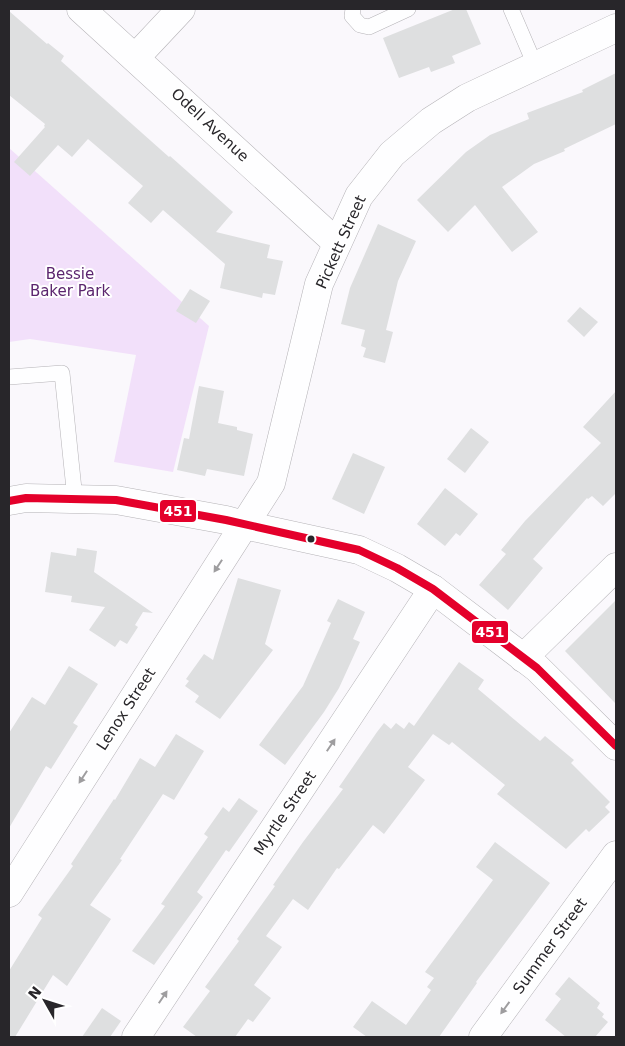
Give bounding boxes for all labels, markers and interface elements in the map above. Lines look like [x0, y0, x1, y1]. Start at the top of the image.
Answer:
street label: Odell Avenue [168, 85, 252, 165]
street label: Pickett Street [312, 192, 370, 292]
park label: Bessie Baker Park [30, 265, 110, 300]
line badge: 451 [159, 499, 197, 523]
text: 451 [163, 503, 193, 519]
unlabelled marker [306, 534, 316, 544]
one-way arrow [213, 560, 222, 573]
line badge: 451 [471, 620, 509, 644]
text: 451 [475, 624, 505, 640]
street label: Lenox Street [93, 664, 159, 754]
one-way arrow [326, 738, 335, 751]
street label: Myrtle Street [250, 767, 320, 859]
one-way arrow [78, 770, 88, 784]
street label: Summer Street [509, 895, 591, 997]
north arrow [20, 976, 70, 1026]
text: N [25, 983, 45, 1002]
one-way arrow [158, 990, 168, 1003]
one-way arrow [500, 1001, 510, 1014]

